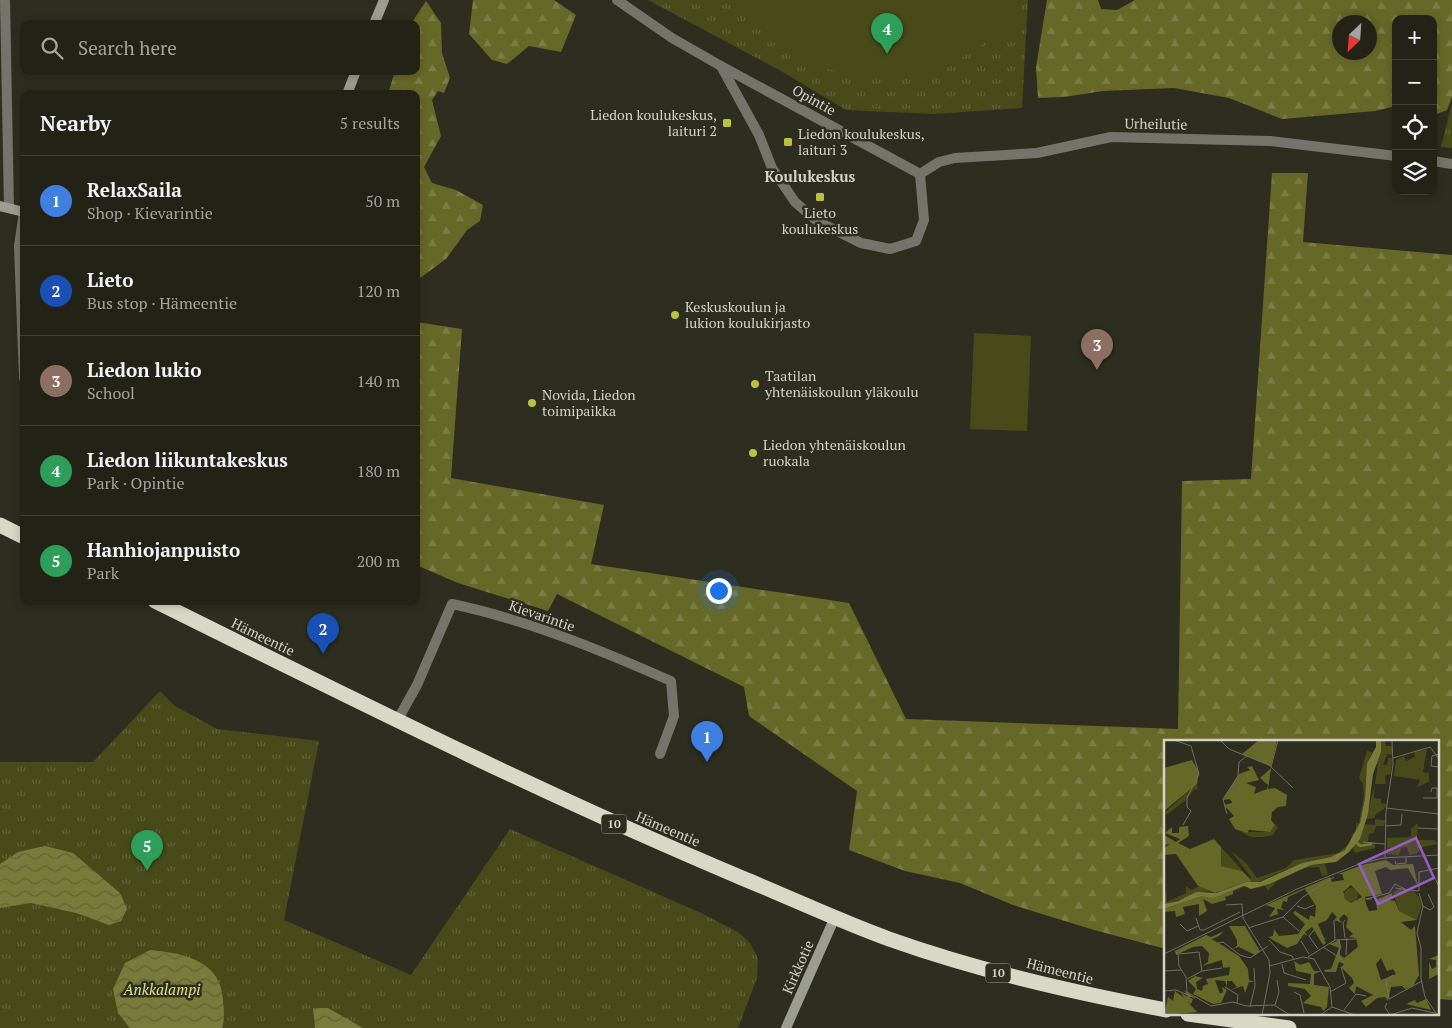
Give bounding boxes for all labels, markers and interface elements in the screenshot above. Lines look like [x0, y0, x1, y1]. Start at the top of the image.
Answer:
pin: 4 [871, 13, 903, 54]
north arrow [1332, 15, 1377, 60]
map controls [1392, 15, 1437, 195]
button: + [1392, 15, 1437, 60]
search box [20, 20, 420, 75]
icon: search [38, 34, 66, 62]
text: Search here [78, 35, 177, 60]
button: − [1392, 60, 1437, 105]
street label: Opintie [789, 80, 840, 119]
place label: Liedon koulukeskus, laituri 2 [590, 105, 717, 140]
button: locate [1392, 105, 1437, 150]
text: Nearby [40, 109, 111, 137]
text: 5 results [340, 112, 400, 134]
street label: Urheilutie [1124, 113, 1188, 134]
marker: Liedon koulukeskus, laituri 2 [721, 117, 733, 129]
place label: Liedon koulukeskus, laituri 3 [798, 124, 925, 159]
marker: Liedon koulukeskus, laituri 3 [782, 136, 794, 148]
button: layers [1392, 150, 1437, 195]
district label: Koulukeskus [765, 166, 856, 186]
text: RelaxSaila [87, 177, 182, 202]
text: 1 [51, 190, 61, 212]
text: 50 m [365, 190, 400, 212]
marker: Lieto koulukeskus [814, 191, 826, 203]
text: Shop · Kievarintie [87, 202, 213, 224]
place label: Lieto koulukeskus [782, 203, 858, 238]
text: Lieto [87, 267, 133, 292]
text: 2 [51, 280, 61, 302]
text: 120 m [357, 280, 400, 302]
text: Bus stop · Hämeentie [87, 292, 237, 314]
place label: Keskuskoulun ja lukion koulukirjasto [685, 297, 810, 332]
marker: Keskuskoulun ja lukion koulukirjasto [669, 309, 681, 321]
pin: 3 [1081, 329, 1113, 370]
text: Liedon lukio [87, 357, 201, 382]
place label: Taatilan yhtenäiskoulun yläkoulu [764, 366, 918, 401]
text: 3 [51, 370, 61, 392]
text: 140 m [357, 370, 400, 392]
marker: Taatilan yhtenäiskoulun yläkoulu [749, 378, 761, 390]
text: School [87, 382, 135, 404]
place label: Novida, Liedon toimipaikka [542, 385, 636, 420]
marker: Novida, Liedon toimipaikka [526, 397, 538, 409]
place label: Liedon yhtenäiskoulun ruokala [763, 435, 906, 470]
text: Liedon liikuntakeskus [87, 447, 288, 472]
marker: Liedon yhtenäiskoulun ruokala [747, 447, 759, 459]
text: 4 [51, 460, 61, 482]
text: 180 m [357, 460, 400, 482]
text: Park · Opintie [87, 472, 185, 494]
text: Hanhiojanpuisto [87, 537, 240, 562]
text: 5 [51, 550, 61, 572]
text: 200 m [357, 550, 400, 572]
text: Park [87, 562, 119, 584]
your location [706, 578, 732, 604]
street label: Kievarintie [507, 595, 578, 636]
street label: Hämeentie [228, 613, 298, 660]
pin: 2 [307, 613, 339, 654]
pin: 1 [691, 721, 723, 762]
inset map [1164, 740, 1440, 1016]
street label: Hämeentie [633, 806, 703, 851]
road number: 10 [602, 814, 626, 834]
pin: 5 [131, 830, 163, 871]
street label: Kirkkotie [777, 937, 818, 997]
street label: Hämeentie [1025, 953, 1096, 988]
road number: 10 [986, 964, 1010, 982]
water label: Ankkalampi [123, 979, 201, 999]

